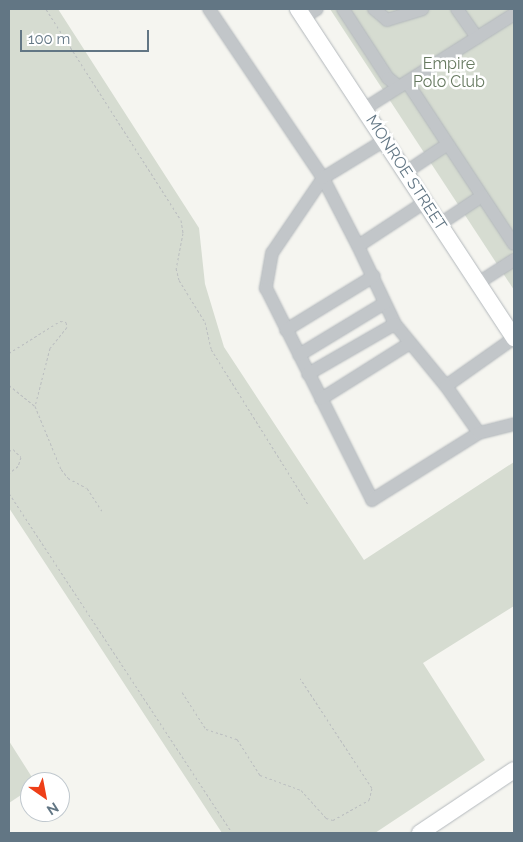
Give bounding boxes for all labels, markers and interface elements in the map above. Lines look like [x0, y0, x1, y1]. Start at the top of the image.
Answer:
scale bar [22, 20, 151, 52]
text: 100 m [28, 30, 70, 48]
park label: Empire Polo Club [413, 54, 485, 92]
street label: MONROE STREET [362, 112, 450, 234]
north arrow [20, 772, 70, 822]
text: N [44, 799, 61, 818]

